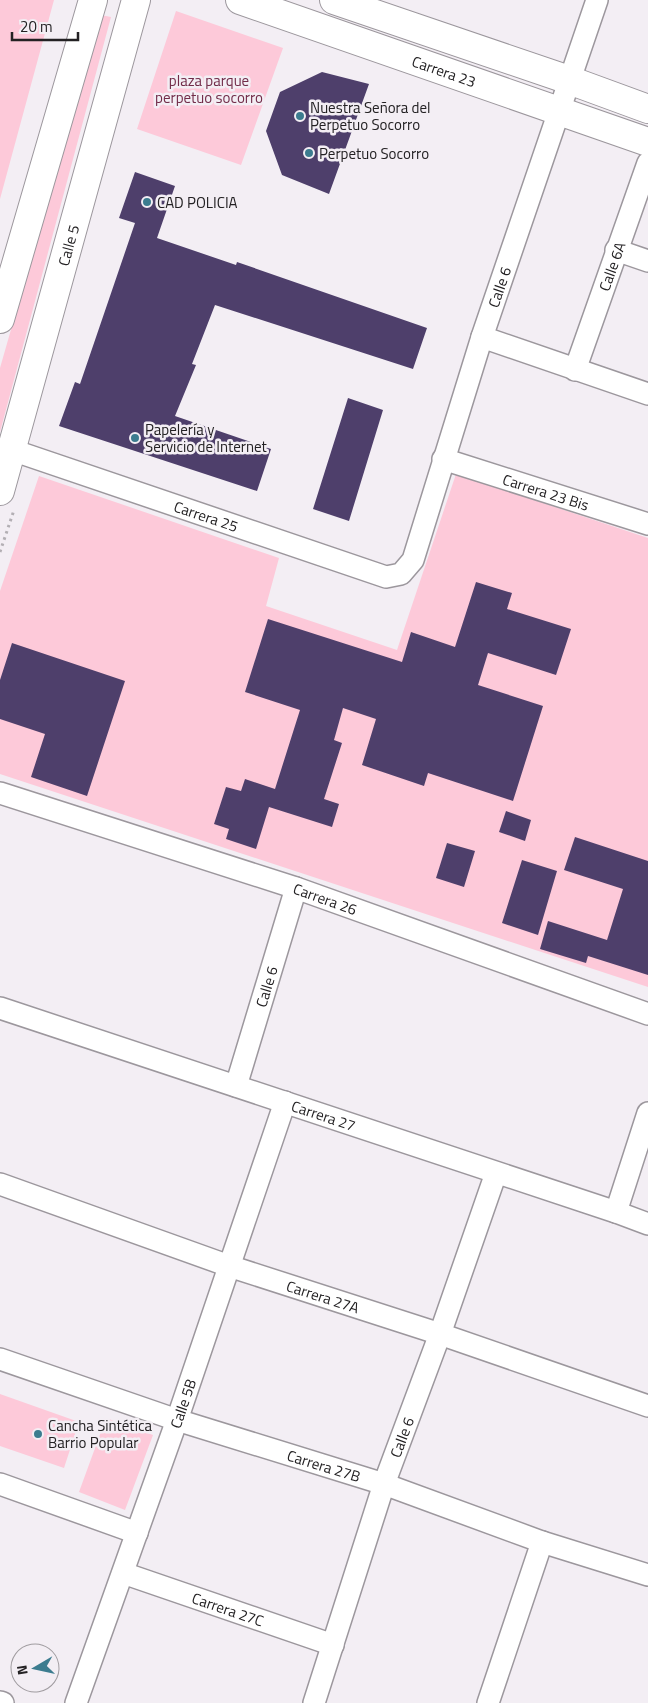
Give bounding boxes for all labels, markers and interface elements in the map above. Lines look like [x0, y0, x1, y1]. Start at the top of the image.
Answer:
scale bar [12, 10, 79, 42]
text: 20 m [20, 15, 53, 38]
street label: Carrera 23 [409, 49, 479, 93]
park label: plaza parque perpetuo socorro [155, 69, 263, 109]
place label: Nuestra Señora del Perpetuo Socorro [310, 96, 431, 136]
marker: Nuestra Señora del Perpetuo Socorro [294, 110, 306, 122]
place label: Perpetuo Socorro [319, 142, 429, 165]
marker: Perpetuo Socorro [303, 147, 315, 159]
place label: CAD POLICIA [157, 191, 238, 214]
marker: CAD POLICIA [141, 196, 153, 208]
street label: Calle 5 [51, 222, 85, 269]
street label: Calle 6A [592, 238, 631, 294]
street label: Calle 6 [481, 263, 517, 311]
place label: Papelería y Servicio de Internet [145, 418, 268, 458]
marker: Papelería y Servicio de Internet [129, 432, 141, 444]
street label: Carrera 23 Bis [500, 467, 592, 516]
street label: Carrera 25 [171, 494, 241, 537]
street label: Carrera 26 [290, 876, 360, 921]
street label: Calle 6 [249, 963, 283, 1010]
street label: Carrera 27 [289, 1094, 359, 1137]
street label: Carrera 27A [284, 1274, 362, 1319]
street label: Calle 5B [163, 1375, 202, 1431]
street label: Calle 6 [383, 1413, 420, 1461]
place label: Cancha Sintética Barrio Popular [48, 1414, 152, 1454]
marker: Cancha Sintética Barrio Popular [32, 1428, 44, 1440]
street label: Carrera 27B [284, 1443, 363, 1488]
street label: Carrera 27C [189, 1586, 267, 1632]
north arrow [10, 1643, 60, 1693]
text: N [11, 1664, 33, 1677]

